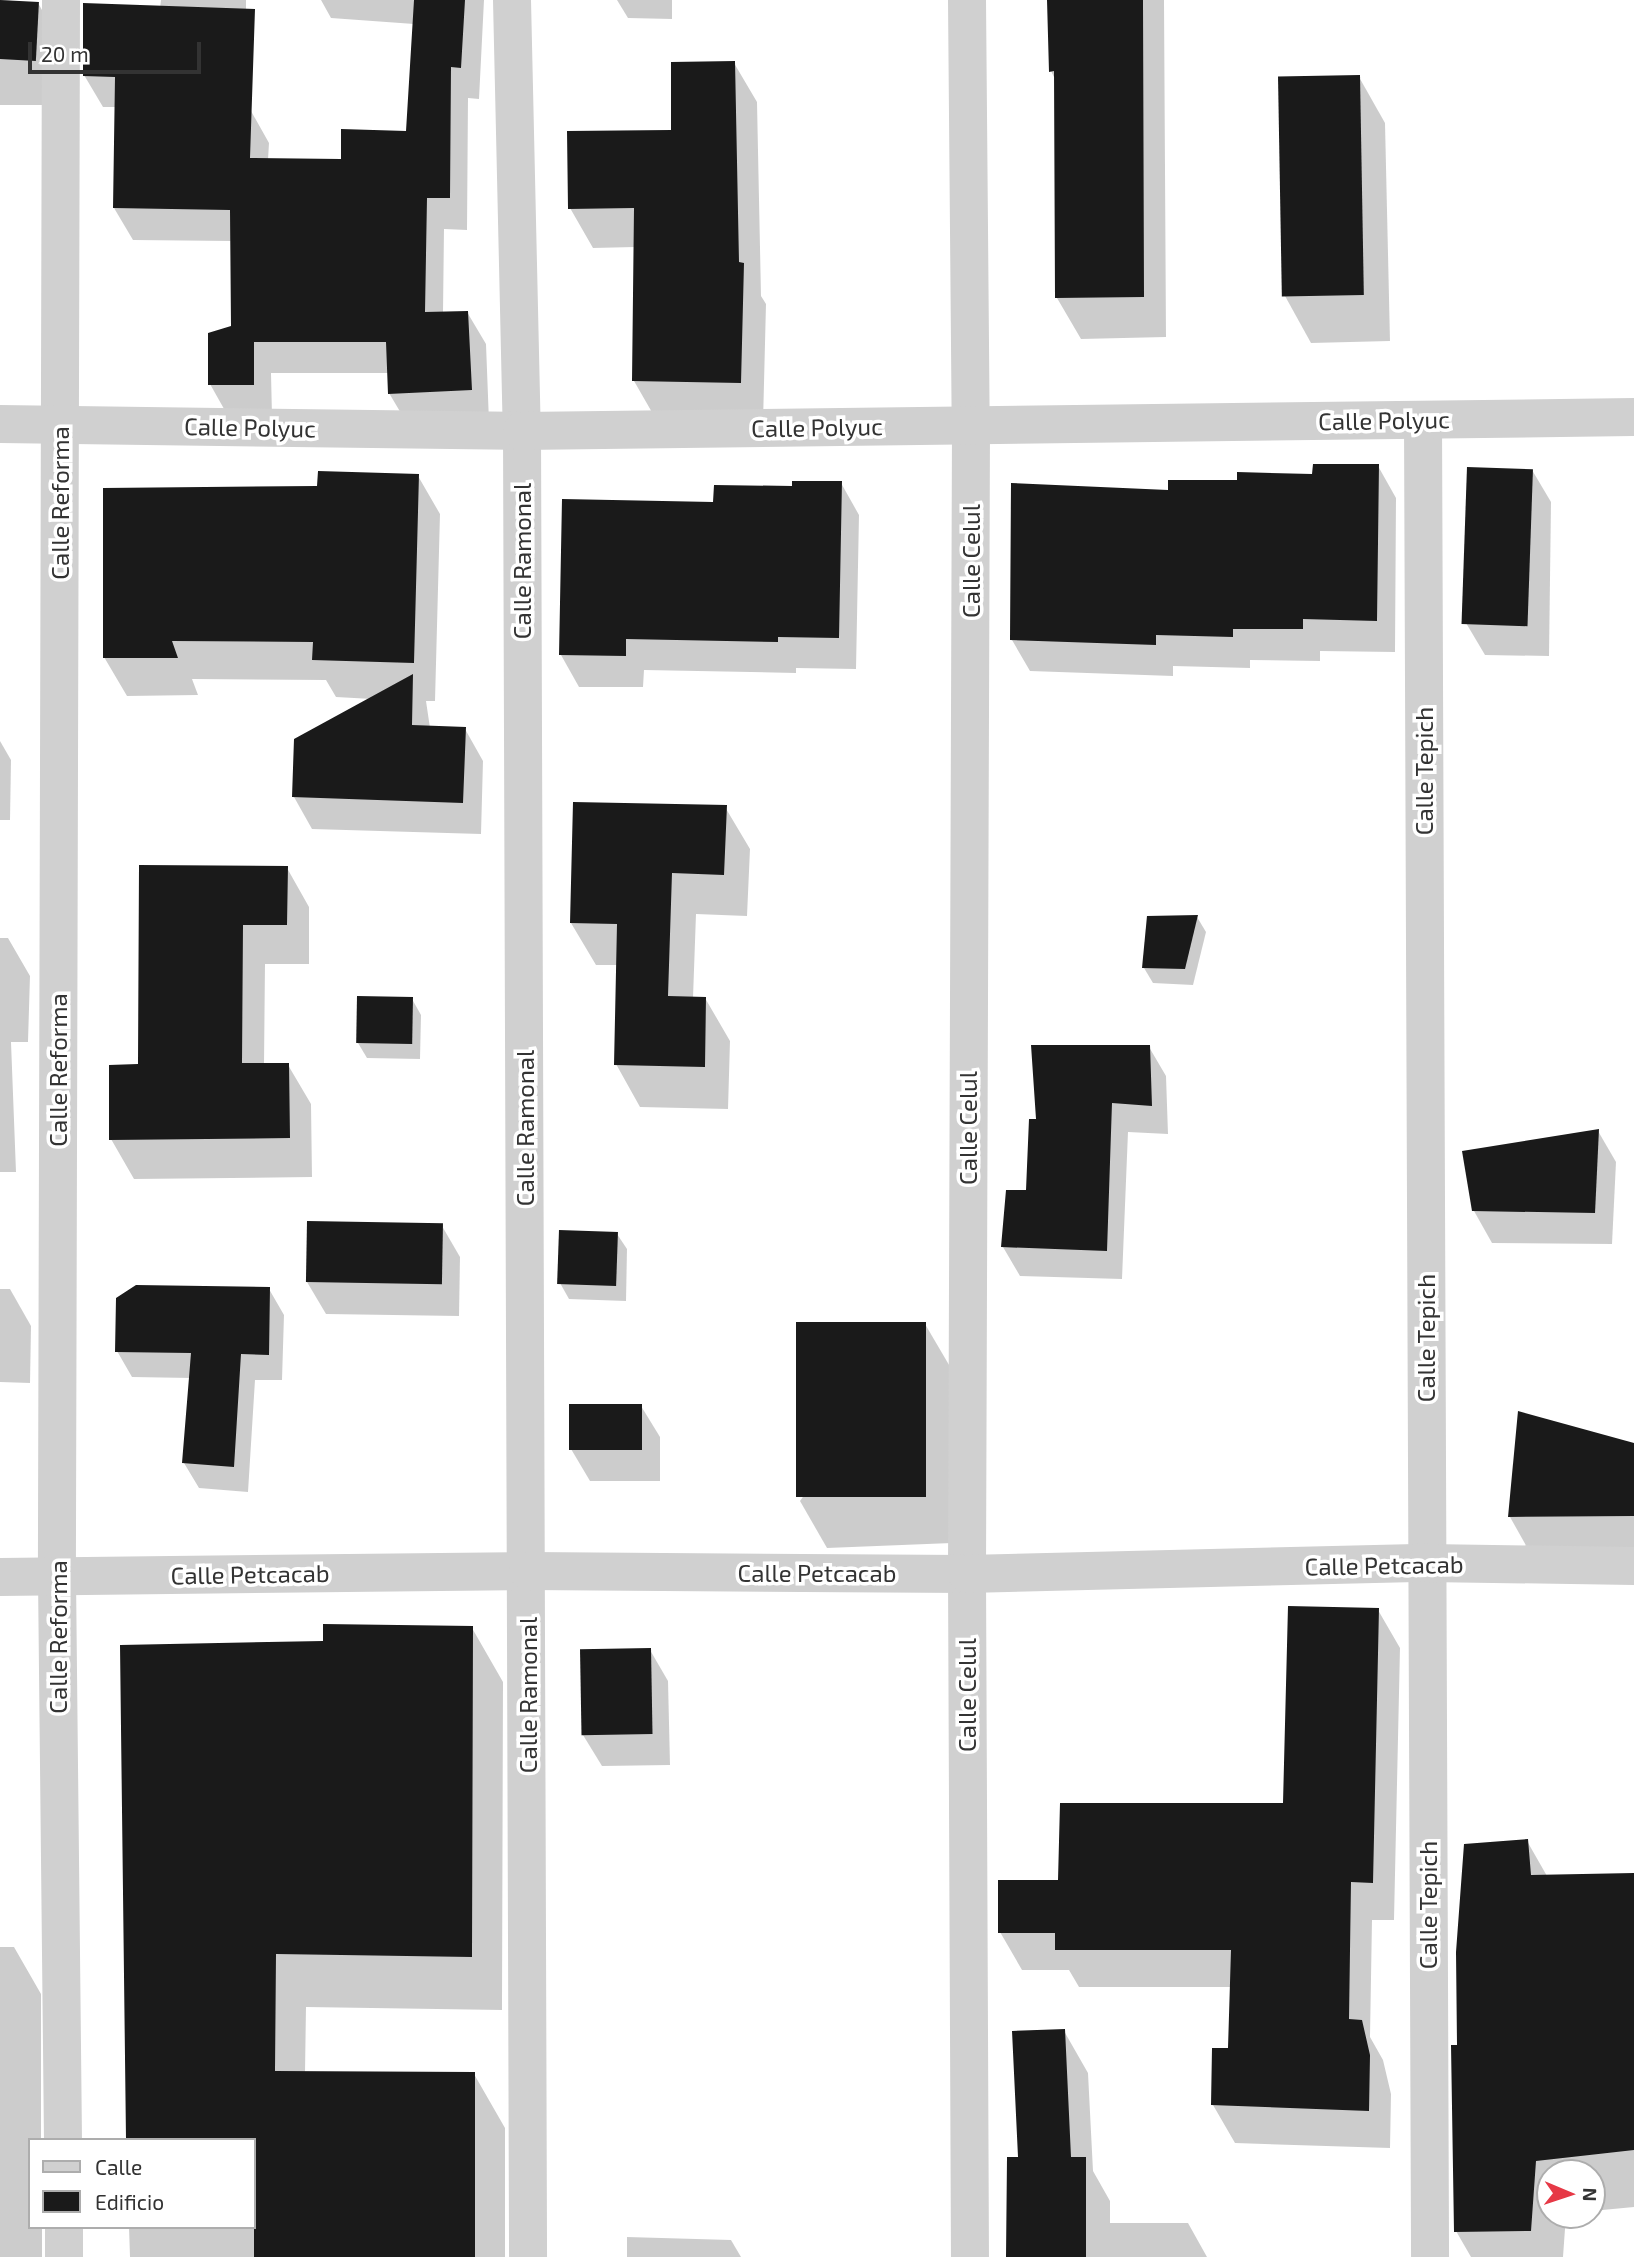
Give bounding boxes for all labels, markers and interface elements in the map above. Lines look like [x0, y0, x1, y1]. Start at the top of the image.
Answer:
scale bar [32, 28, 205, 72]
text: 20 m [41, 41, 89, 66]
street label: Calle Polyuc [1318, 404, 1450, 436]
street label: Calle Polyuc [184, 411, 316, 443]
street label: Calle Polyuc [751, 411, 883, 443]
street label: Calle Reforma [46, 426, 74, 580]
street label: Calle Ramonal [508, 483, 536, 639]
street label: Calle Celul [957, 504, 985, 618]
street label: Calle Tepich [1410, 706, 1438, 836]
street label: Calle Reforma [44, 993, 72, 1147]
street label: Calle Ramonal [511, 1050, 539, 1206]
street label: Calle Celul [954, 1071, 982, 1185]
street label: Calle Tepich [1412, 1273, 1440, 1403]
street label: Calle Petcacab [1304, 1549, 1464, 1581]
street label: Calle Petcacab [170, 1558, 330, 1590]
street label: Calle Petcacab [738, 1559, 896, 1587]
street label: Calle Reforma [44, 1560, 72, 1714]
street label: Calle Ramonal [514, 1617, 542, 1773]
street label: Calle Celul [953, 1638, 981, 1752]
street label: Calle Tepich [1414, 1840, 1442, 1970]
legend [28, 2138, 256, 2229]
text: Calle [95, 2154, 142, 2179]
north arrow [1536, 2159, 1606, 2229]
text: N [1579, 2187, 1602, 2202]
text: Edificio [95, 2189, 164, 2214]

